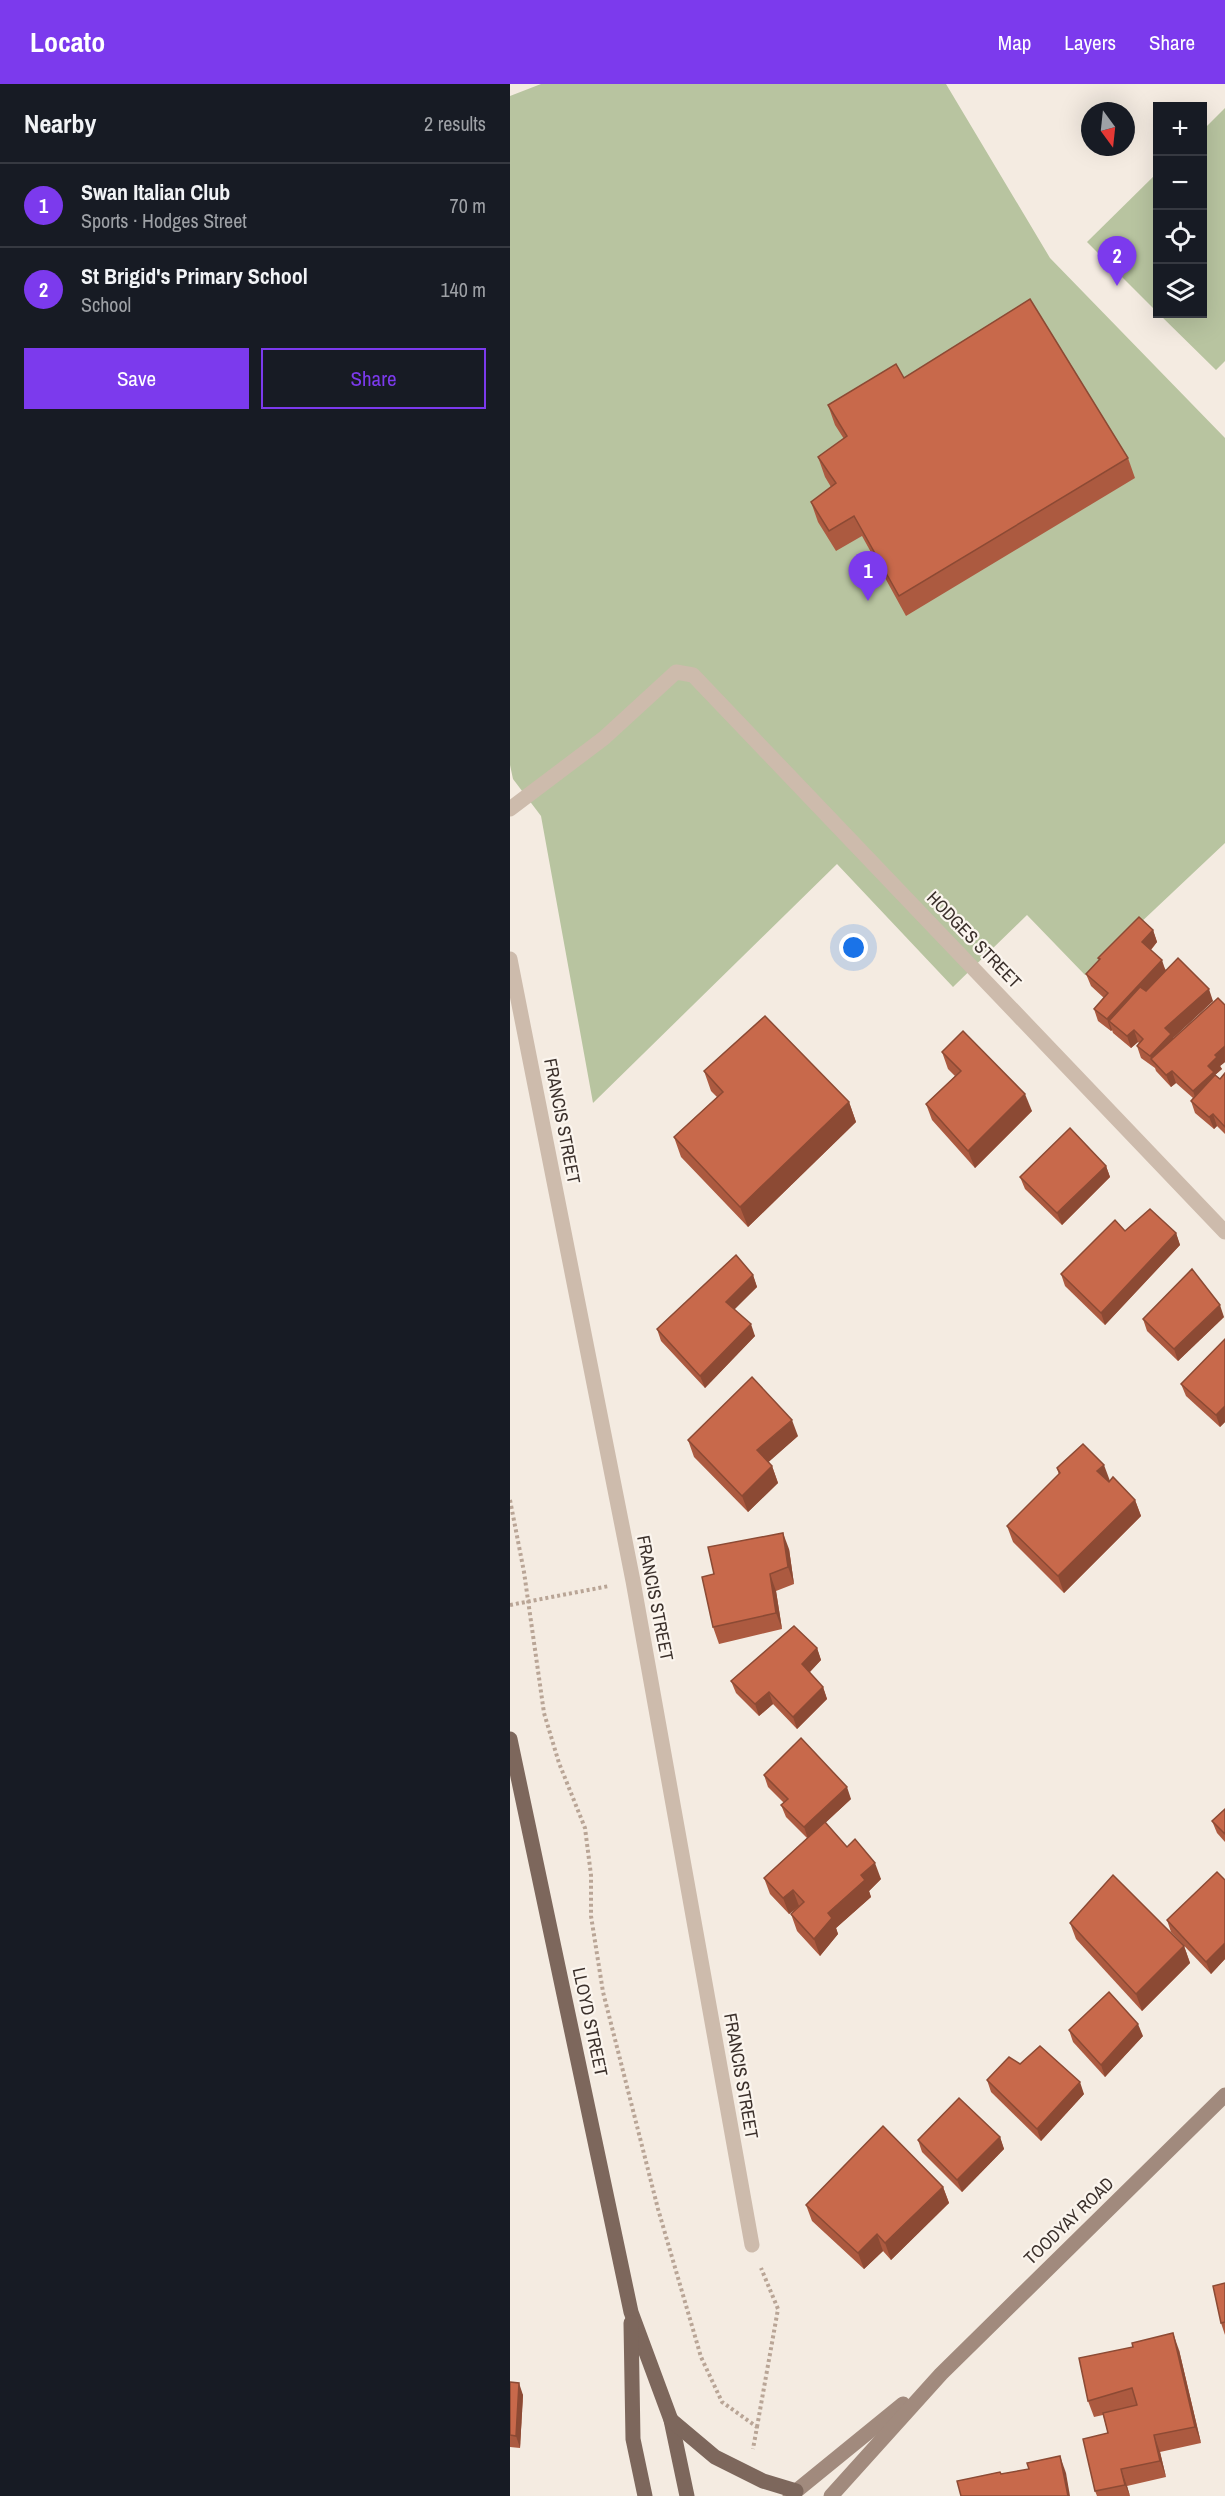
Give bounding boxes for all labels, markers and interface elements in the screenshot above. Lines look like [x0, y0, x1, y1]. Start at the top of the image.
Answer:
text: Locato [30, 23, 105, 61]
text: Map [998, 28, 1031, 57]
text: Layers [1064, 28, 1116, 57]
text: Share [1149, 28, 1195, 57]
north arrow [1081, 102, 1135, 156]
map controls [1153, 102, 1207, 318]
button: + [1153, 102, 1207, 156]
text: Nearby [24, 106, 96, 141]
text: 2 results [424, 110, 486, 137]
button: − [1153, 156, 1207, 210]
text: Swan Italian Club [81, 177, 230, 207]
text: 1 [39, 192, 48, 219]
text: 70 m [450, 192, 486, 219]
text: Sports · Hodges Street [81, 207, 247, 234]
button: locate [1153, 210, 1207, 264]
pin: 2 [1098, 236, 1136, 286]
text: St Brigid's Primary School [81, 261, 308, 291]
button: layers [1153, 264, 1207, 318]
text: 2 [39, 276, 48, 303]
text: 140 m [440, 276, 486, 303]
text: School [81, 291, 131, 318]
button: Save [24, 348, 249, 409]
button: Share [261, 348, 486, 409]
pin: 1 [848, 552, 888, 601]
street label: HODGES STREET [921, 886, 1027, 994]
your location [839, 933, 868, 962]
street label: FRANCIS STREET [538, 1056, 587, 1186]
street label: FRANCIS STREET [631, 1533, 680, 1663]
street label: LLOYD STREET [567, 1965, 614, 2079]
street label: FRANCIS STREET [718, 2011, 765, 2141]
street label: TOODYAY ROAD [1018, 2171, 1119, 2270]

